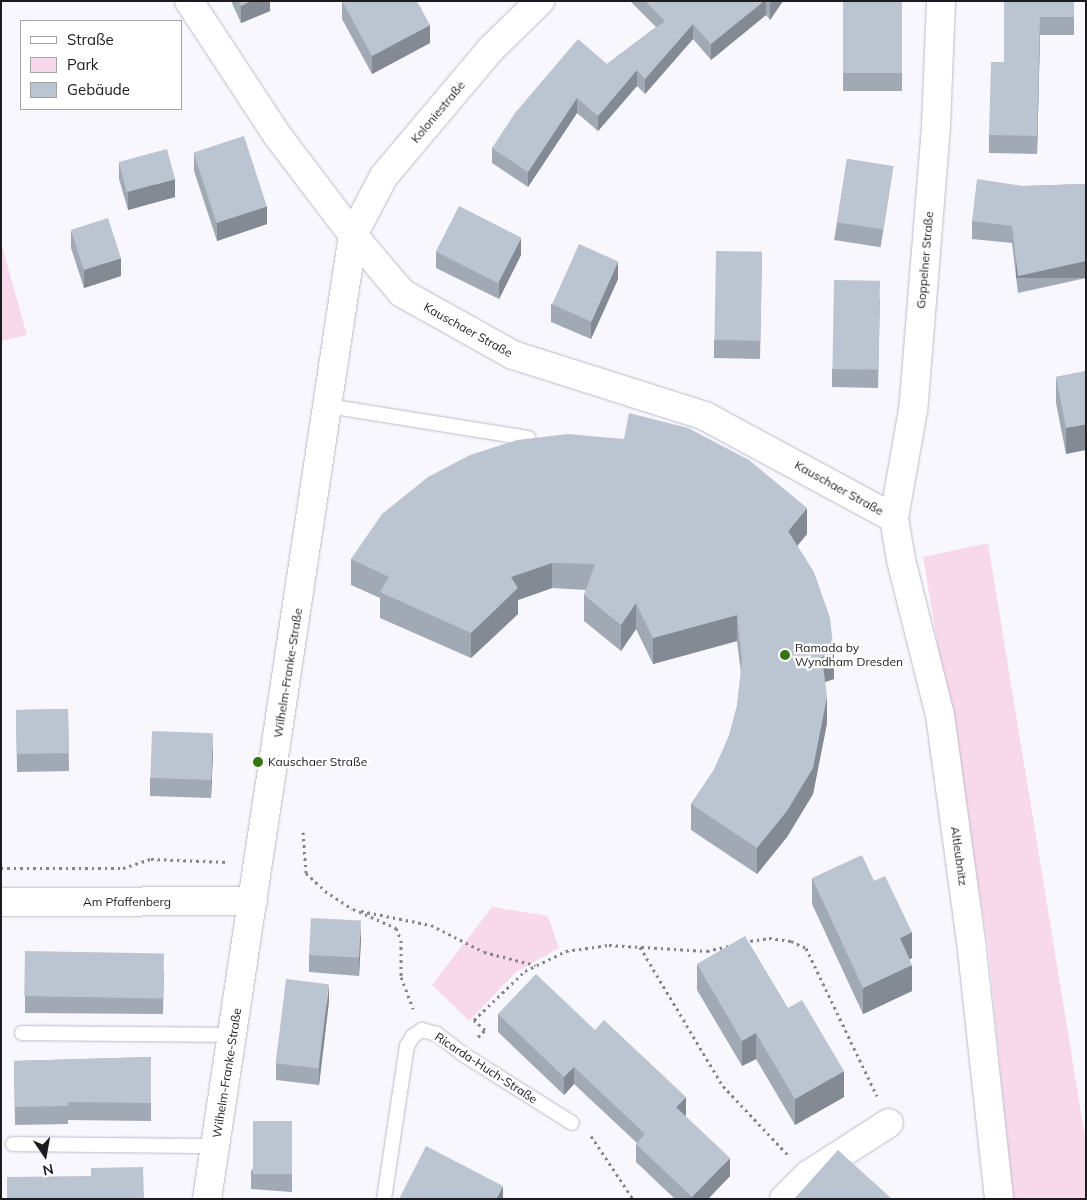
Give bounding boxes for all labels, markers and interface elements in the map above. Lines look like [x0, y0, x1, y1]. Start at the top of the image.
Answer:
legend [20, 20, 182, 110]
text: Straße [67, 30, 114, 49]
text: Park [67, 55, 99, 74]
street label: Koloniestraße [408, 78, 468, 146]
text: Gebäude [67, 80, 130, 99]
street label: Goppelner Straße [914, 211, 936, 309]
street label: Kauschaer Straße [421, 300, 515, 360]
street label: Kauschaer Straße [792, 458, 886, 518]
street label: Wilhelm-Franke-Straße [271, 607, 305, 739]
place label: Ramada by Wyndham Dresden [795, 641, 903, 669]
marker: Ramada by Wyndham Dresden [779, 649, 791, 661]
place label: Kauschaer Straße [268, 755, 367, 769]
marker: Kauschaer Straße [252, 756, 264, 768]
street label: Altleubnitz [948, 825, 970, 887]
street label: Am Pfaffenberg [83, 895, 171, 909]
street label: Wilhelm-Franke-Straße [210, 1007, 244, 1139]
street label: Ricarda-Huch-Straße [432, 1029, 540, 1107]
north arrow [20, 1130, 70, 1180]
text: N [41, 1160, 55, 1180]

